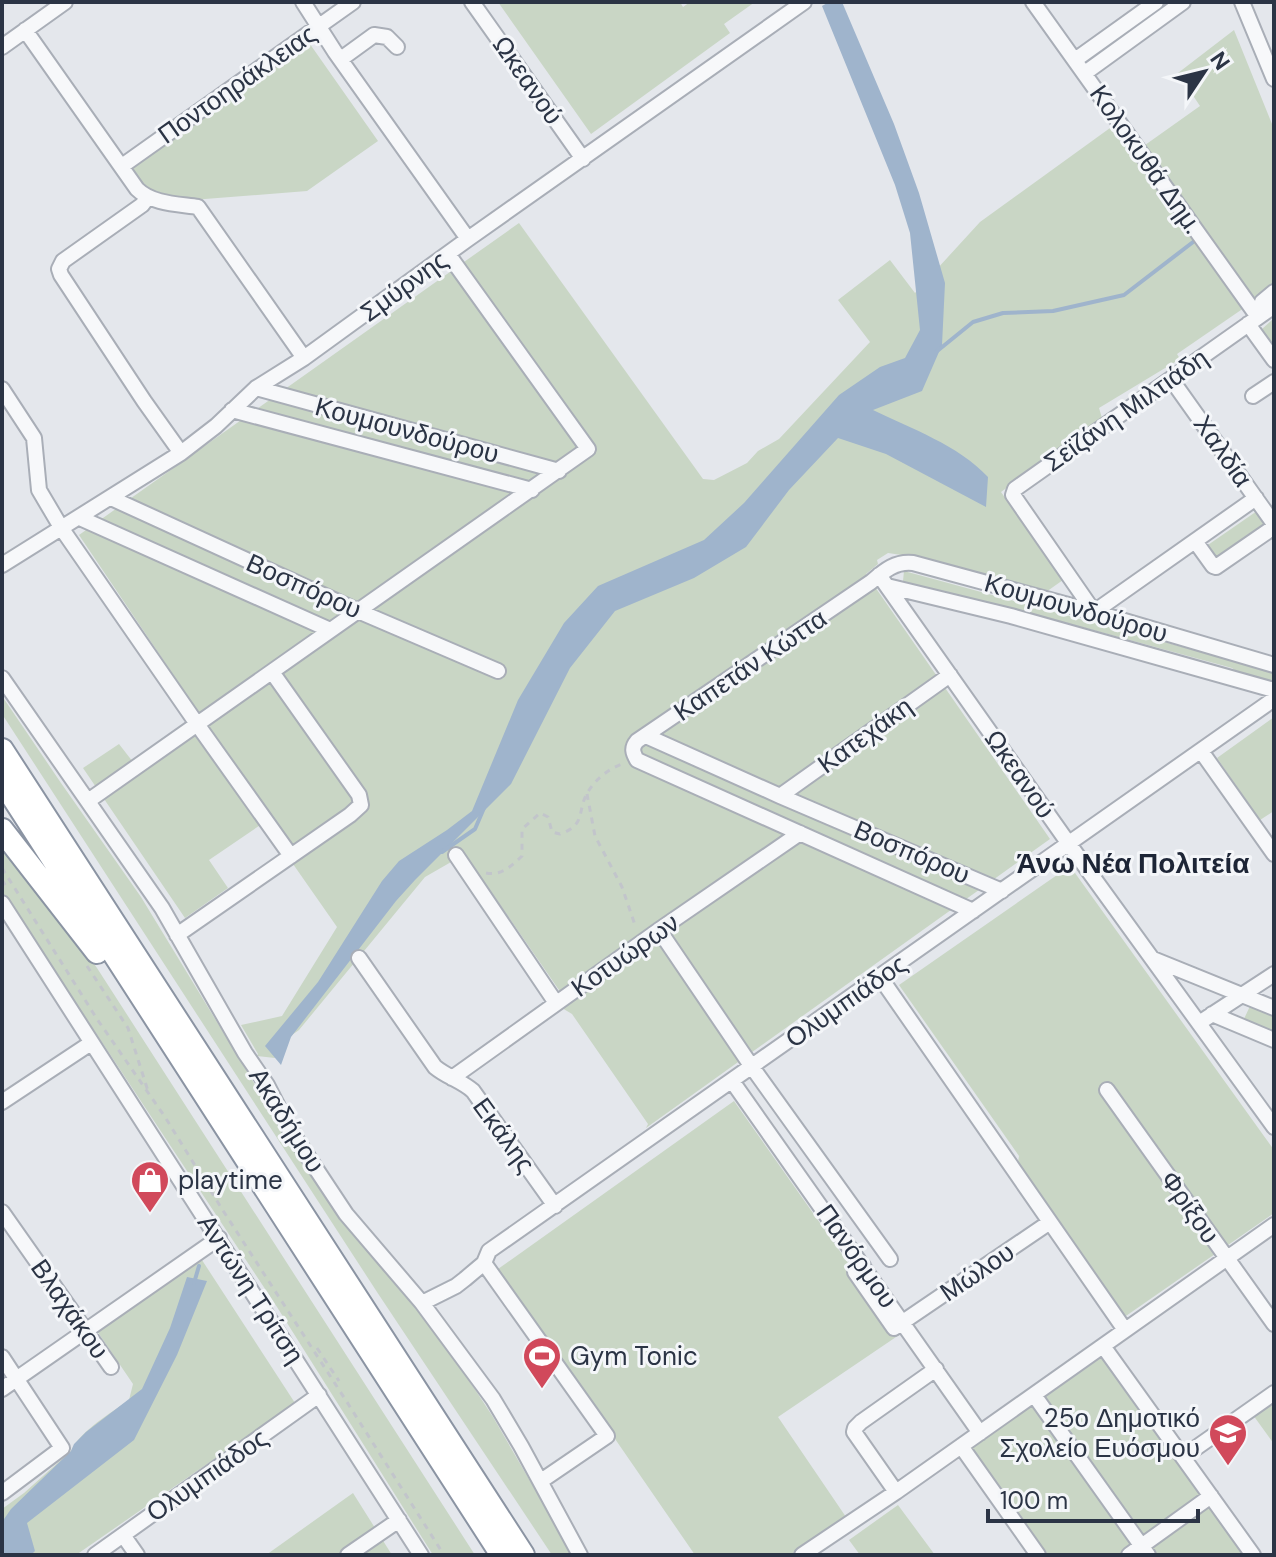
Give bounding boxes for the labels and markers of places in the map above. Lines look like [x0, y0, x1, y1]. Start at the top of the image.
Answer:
shop icon: playtime [129, 1159, 171, 1214]
place label: playtime [178, 1163, 283, 1197]
sports icon: Gym Tonic [521, 1335, 563, 1390]
place label: Gym Tonic [570, 1339, 698, 1373]
place label: 25ο Δημοτικό Σχολείο Ευόσμου [1000, 1401, 1200, 1465]
school or university icon: 25ο Δημοτικό Σχολείο Ευόσμου [1207, 1412, 1249, 1467]

